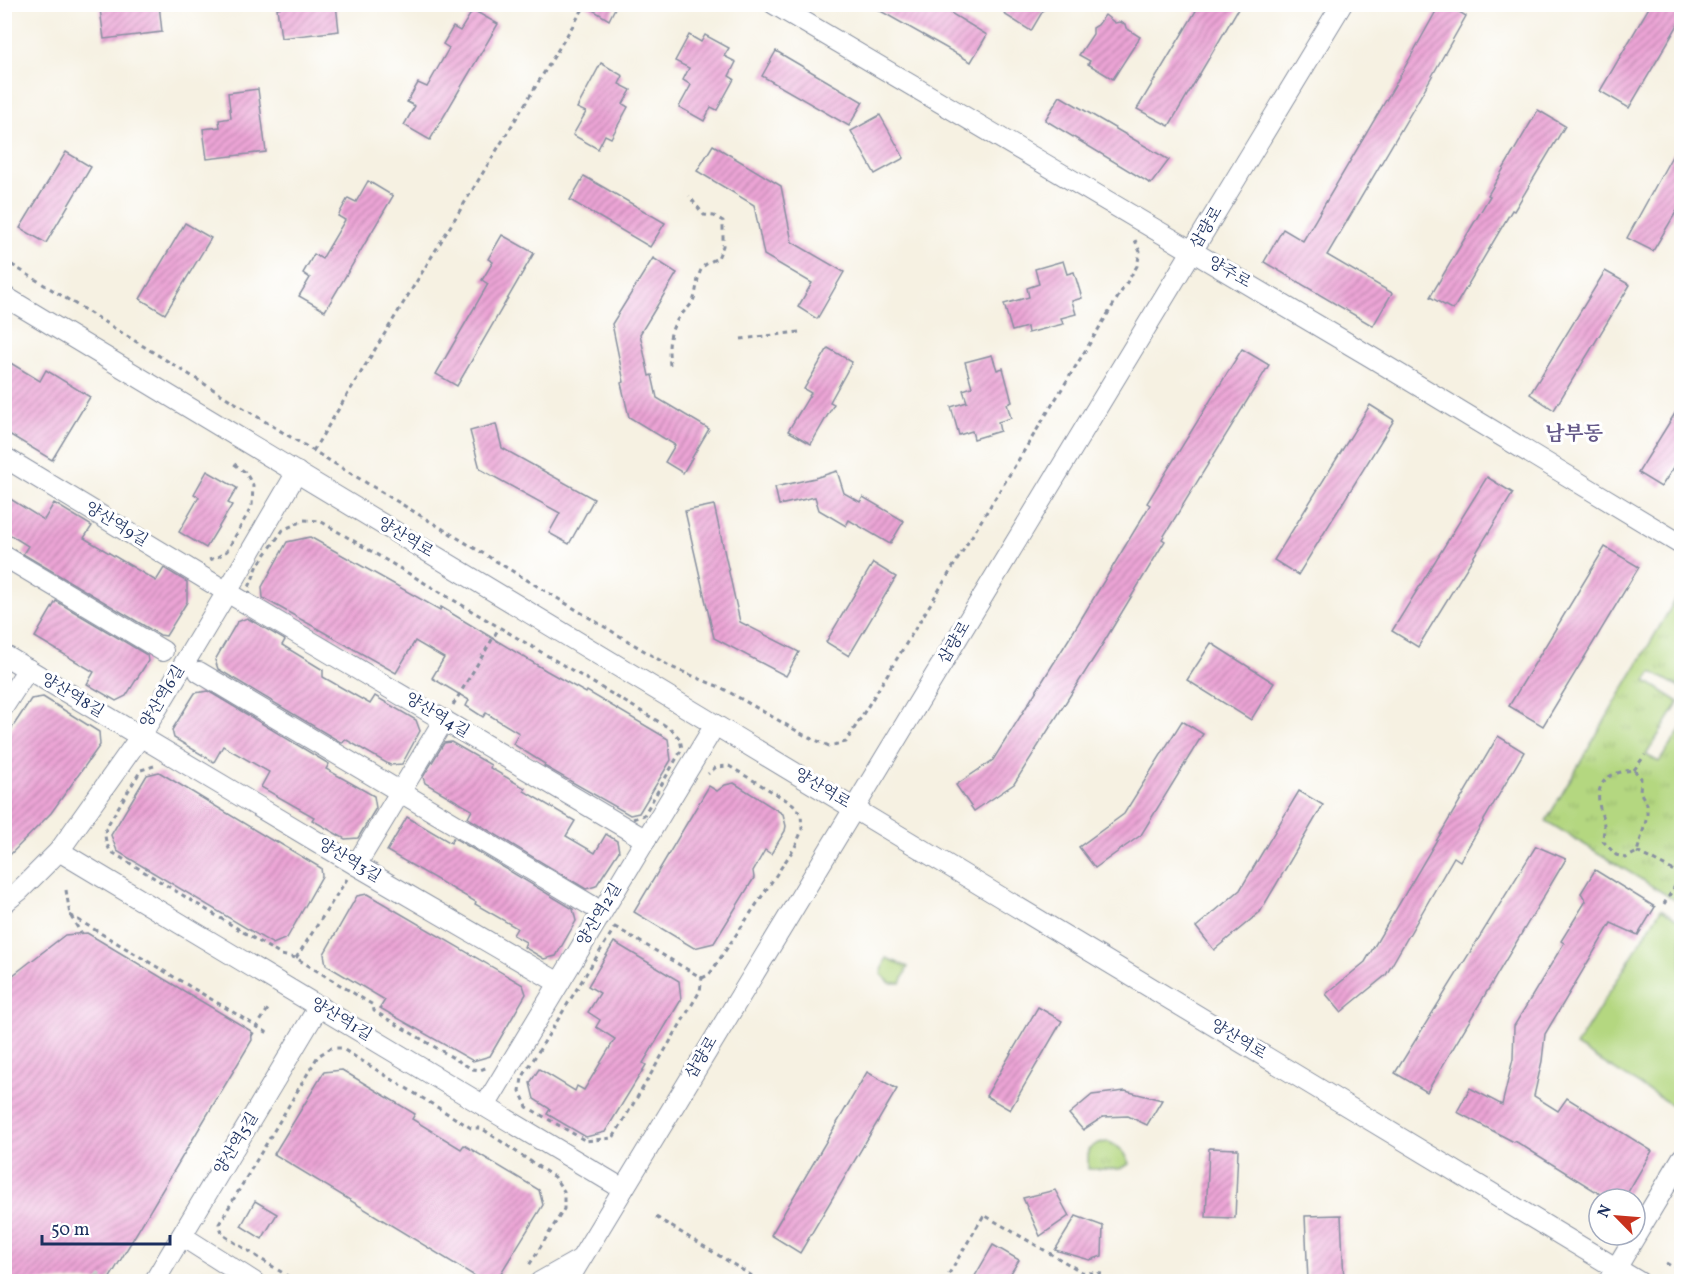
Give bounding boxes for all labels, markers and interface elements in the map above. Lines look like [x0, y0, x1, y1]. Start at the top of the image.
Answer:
street label: 삽량로 [1186, 202, 1229, 254]
street label: 양주로 [1203, 252, 1255, 294]
district label: 남부동 [1545, 421, 1604, 449]
street label: 양산역9길 [80, 498, 152, 552]
street label: 양산역로 [373, 513, 438, 564]
street label: 삽량로 [934, 617, 977, 669]
street label: 양산역6길 [136, 661, 190, 733]
street label: 양산역8길 [36, 669, 108, 723]
street label: 양산역4길 [401, 688, 473, 744]
street label: 양산역로 [790, 764, 855, 815]
street label: 양산역3길 [313, 834, 385, 888]
street label: 양산역2길 [572, 879, 628, 951]
street label: 양산역1길 [306, 993, 376, 1047]
street label: 양산역로 [1206, 1015, 1271, 1066]
street label: 삽량로 [681, 1032, 724, 1084]
street label: 양산역5길 [210, 1109, 264, 1179]
north arrow [1587, 1187, 1647, 1247]
text: N [1593, 1201, 1618, 1221]
scale bar [42, 1208, 170, 1246]
text: 50 m [51, 1218, 90, 1243]

